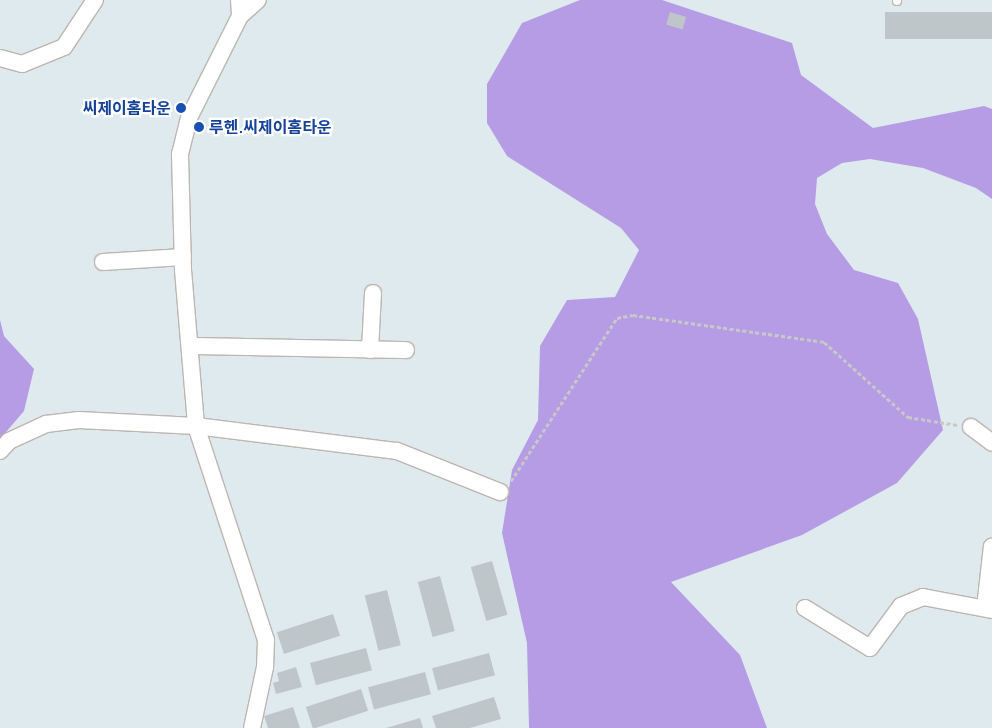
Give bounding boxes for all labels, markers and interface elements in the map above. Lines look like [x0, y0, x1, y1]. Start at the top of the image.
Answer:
place label: 씨제이홈타운 [83, 98, 171, 118]
marker: 씨제이홈타운 [175, 102, 187, 114]
place label: 루헨.씨제이홈타운 [209, 117, 332, 137]
marker: 루헨.씨제이홈타운 [193, 121, 205, 133]

